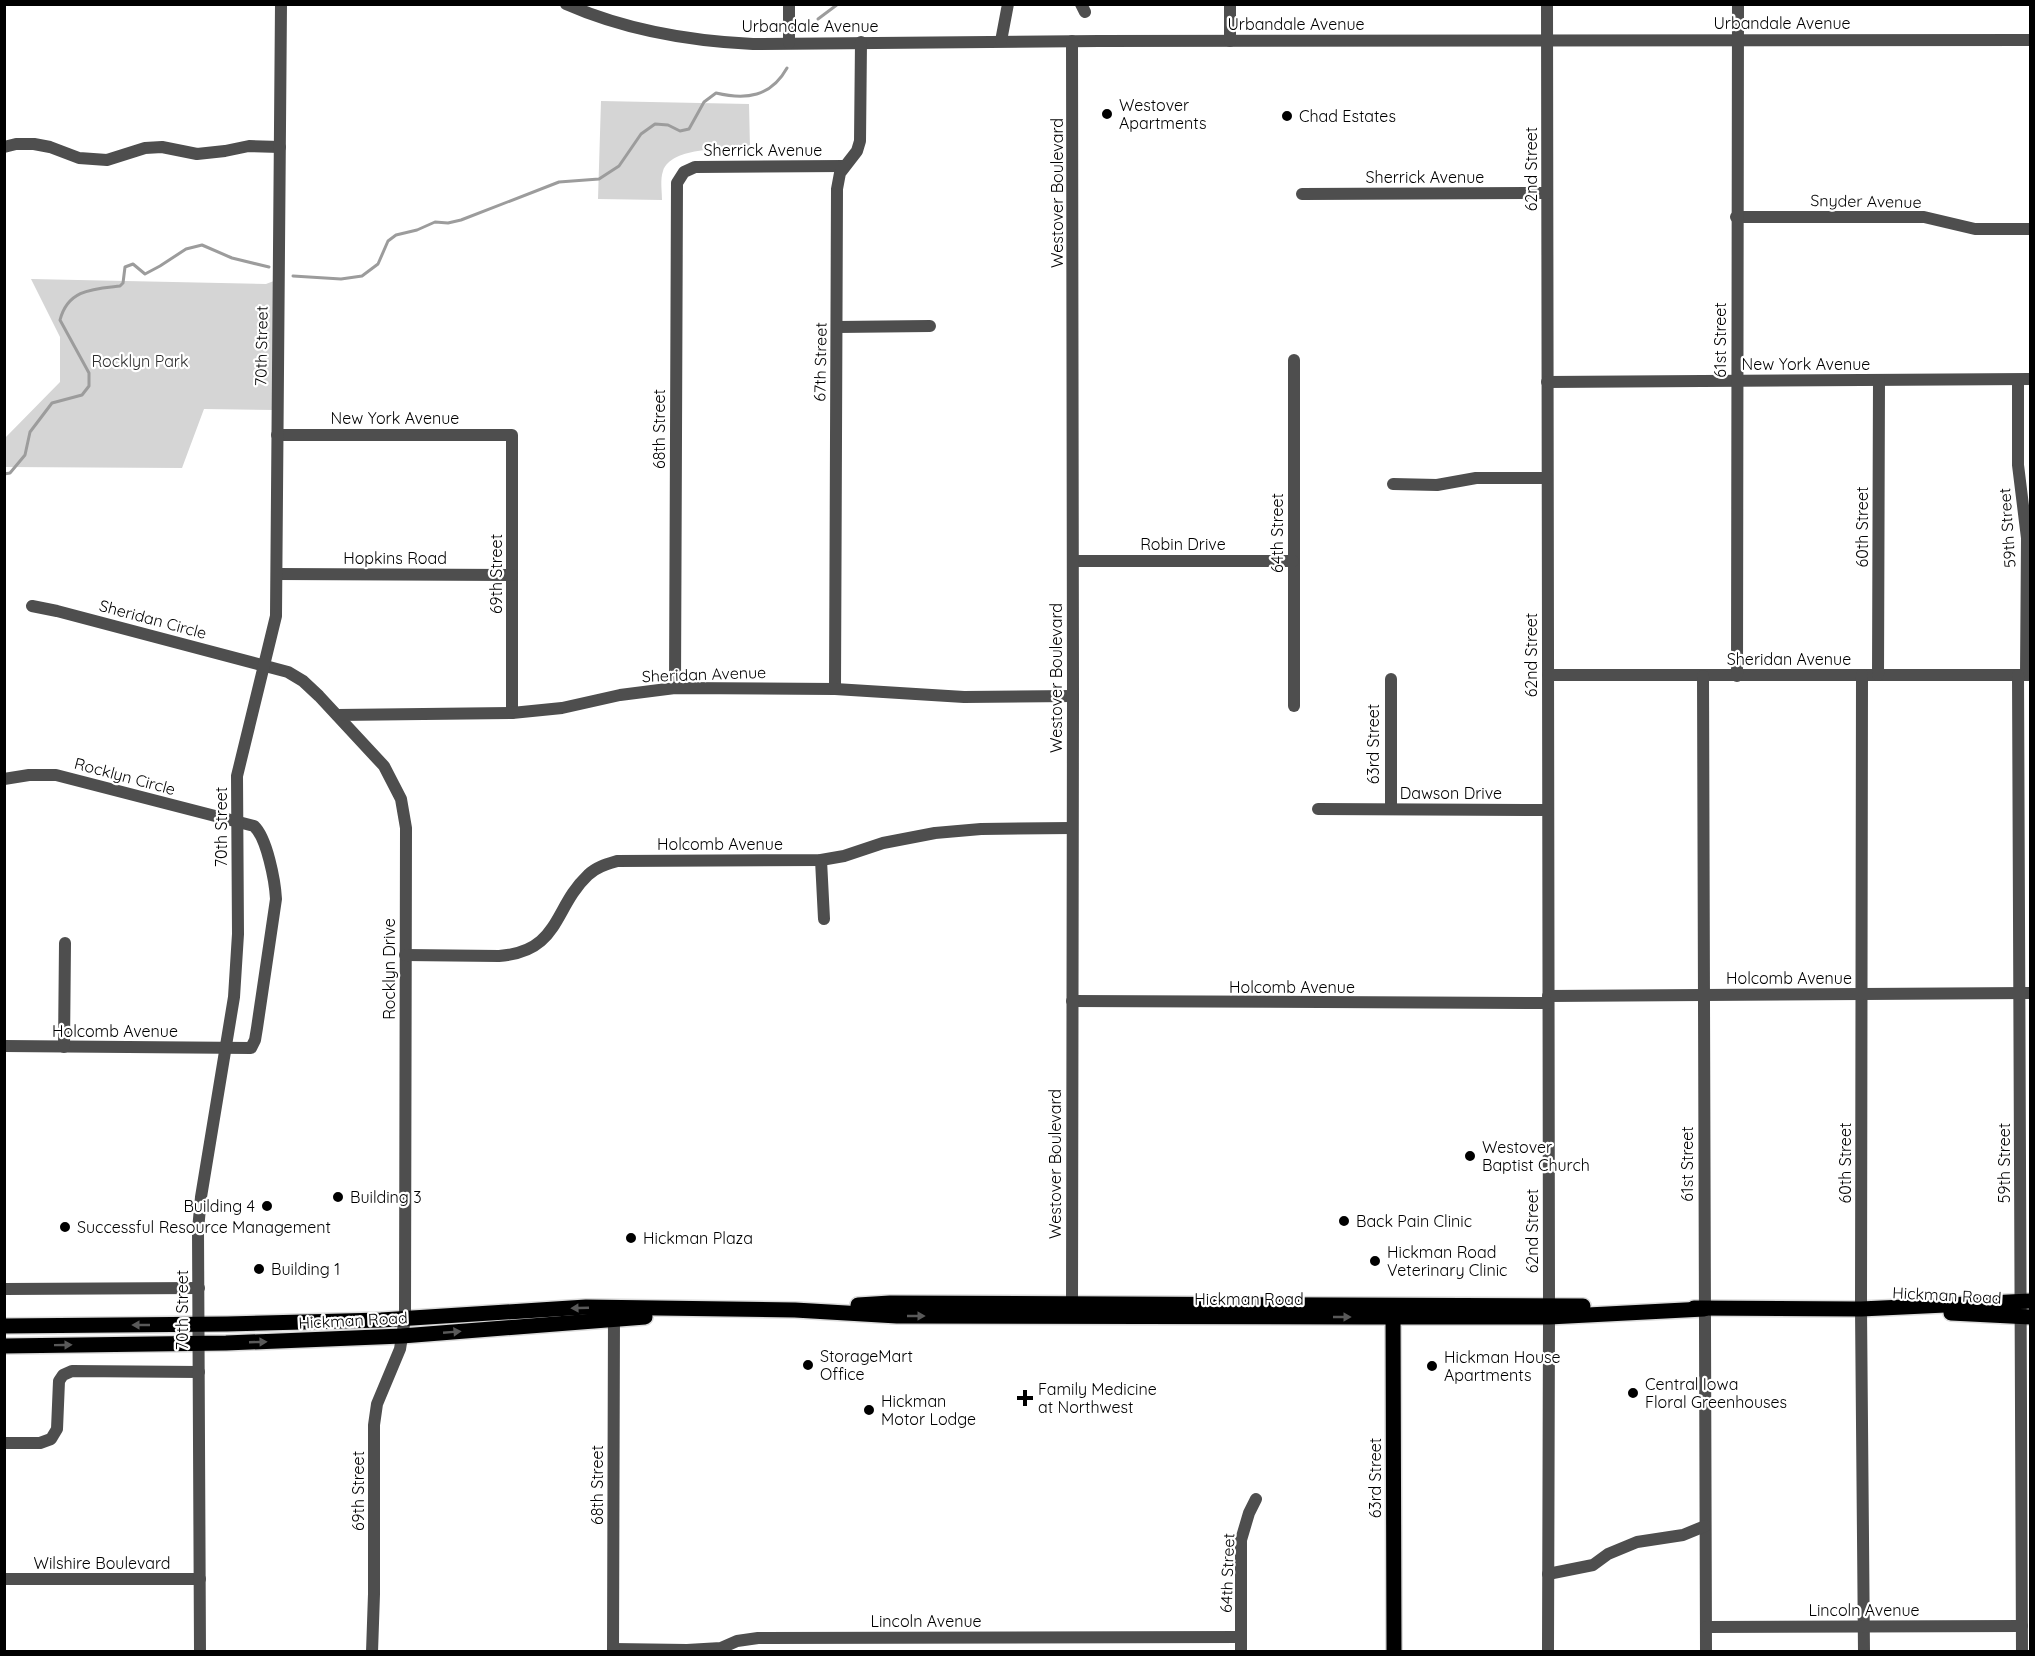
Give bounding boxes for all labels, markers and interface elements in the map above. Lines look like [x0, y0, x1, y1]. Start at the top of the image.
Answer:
street label: Urbandale Avenue [1713, 13, 1851, 33]
street label: Urbandale Avenue [1227, 14, 1365, 34]
street label: Urbandale Avenue [741, 16, 879, 36]
place label: Westover Apartments [1119, 95, 1206, 133]
place label: Chad Estates [1299, 106, 1396, 126]
marker: Westover Apartments [1100, 107, 1114, 121]
marker: Chad Estates [1280, 109, 1294, 123]
street label: Westover Boulevard [1047, 118, 1067, 268]
street label: 62nd Street [1521, 127, 1541, 211]
street label: Sherrick Avenue [704, 140, 822, 160]
street label: Sherrick Avenue [1366, 167, 1484, 187]
street label: Snyder Avenue [1810, 190, 1922, 212]
street label: 61st Street [1710, 302, 1730, 378]
street label: 70th Street [250, 306, 272, 386]
street label: 67th Street [809, 322, 831, 402]
park label: Rocklyn Park [91, 351, 189, 371]
street label: New York Avenue [1742, 354, 1870, 374]
street label: 68th Street [649, 389, 669, 469]
street label: New York Avenue [331, 408, 459, 428]
street label: 60th Street [1852, 487, 1872, 567]
street label: 59th Street [1994, 487, 2020, 569]
street label: 64th Street [1267, 493, 1287, 573]
street label: 69th Street [486, 534, 506, 614]
street label: Robin Drive [1140, 534, 1226, 554]
street label: Hopkins Road [343, 548, 447, 568]
street label: Sheridan Circle [97, 595, 209, 643]
street label: Westover Boulevard [1046, 603, 1066, 753]
street label: 62nd Street [1521, 613, 1541, 697]
street label: Sheridan Avenue [1727, 649, 1851, 669]
street label: Sheridan Avenue [641, 662, 767, 686]
street label: 63rd Street [1363, 704, 1383, 784]
street label: Rocklyn Circle [72, 753, 178, 799]
street label: Dawson Drive [1400, 783, 1502, 803]
street label: 70th Street [211, 787, 231, 867]
street label: Holcomb Avenue [657, 834, 783, 854]
street label: Rocklyn Drive [379, 918, 399, 1020]
street label: Holcomb Avenue [1726, 968, 1852, 988]
street label: Holcomb Avenue [1229, 977, 1355, 997]
street label: Holcomb Avenue [52, 1021, 178, 1041]
street label: Westover Boulevard [1045, 1089, 1065, 1239]
street label: 60th Street [1835, 1123, 1855, 1203]
street label: 59th Street [1994, 1123, 2014, 1203]
street label: 61st Street [1677, 1126, 1697, 1202]
place label: Westover Baptist Church [1482, 1137, 1590, 1175]
marker: Westover Baptist Church [1463, 1149, 1477, 1163]
place label: Building 3 [350, 1187, 422, 1207]
street label: 62nd Street [1522, 1189, 1542, 1273]
marker: Building 3 [331, 1190, 345, 1204]
place label: Building 4 [183, 1196, 255, 1216]
marker: Building 4 [260, 1199, 274, 1213]
place label: Back Pain Clinic [1356, 1211, 1472, 1231]
marker: Back Pain Clinic [1337, 1214, 1351, 1228]
place label: Successful Resource Management [77, 1217, 331, 1237]
marker: Successful Resource Management [58, 1220, 72, 1234]
place label: Hickman Plaza [643, 1228, 753, 1248]
marker: Hickman Plaza [624, 1231, 638, 1245]
place label: Hickman Road Veterinary Clinic [1387, 1242, 1507, 1280]
marker: Hickman Road Veterinary Clinic [1368, 1254, 1382, 1268]
place label: Building 1 [271, 1259, 340, 1279]
marker: Building 1 [252, 1262, 266, 1276]
street label: 70th Street [172, 1270, 192, 1350]
street label: Hickman Road [1892, 1282, 2002, 1308]
street label: Hickman Road [1194, 1289, 1304, 1309]
one-way arrow [571, 1303, 590, 1312]
street label: Hickman Road [298, 1307, 408, 1333]
one-way arrow [907, 1311, 926, 1321]
one-way arrow [1333, 1312, 1352, 1322]
one-way arrow [131, 1320, 150, 1330]
one-way arrow [443, 1327, 462, 1337]
one-way arrow [248, 1337, 267, 1347]
one-way arrow [53, 1340, 72, 1350]
place label: StorageMart Office [820, 1346, 913, 1384]
place label: Hickman House Apartments [1444, 1347, 1561, 1385]
marker: StorageMart Office [801, 1358, 815, 1372]
marker: Hickman House Apartments [1425, 1359, 1439, 1373]
place label: Central Iowa Floral Greenhouses [1645, 1374, 1787, 1412]
place label: Family Medicine at Northwest [1038, 1379, 1157, 1417]
marker: Central Iowa Floral Greenhouses [1626, 1386, 1640, 1400]
marker: Family Medicine at Northwest [1016, 1389, 1034, 1407]
place label: Hickman Motor Lodge [881, 1391, 976, 1429]
marker: Hickman Motor Lodge [862, 1403, 876, 1417]
street label: 63rd Street [1365, 1438, 1385, 1518]
street label: 68th Street [587, 1445, 607, 1525]
street label: 69th Street [348, 1451, 368, 1531]
street label: 64th Street [1216, 1533, 1238, 1613]
street label: Wilshire Boulevard [33, 1553, 171, 1573]
street label: Lincoln Avenue [1808, 1600, 1920, 1620]
street label: Lincoln Avenue [870, 1611, 982, 1631]

